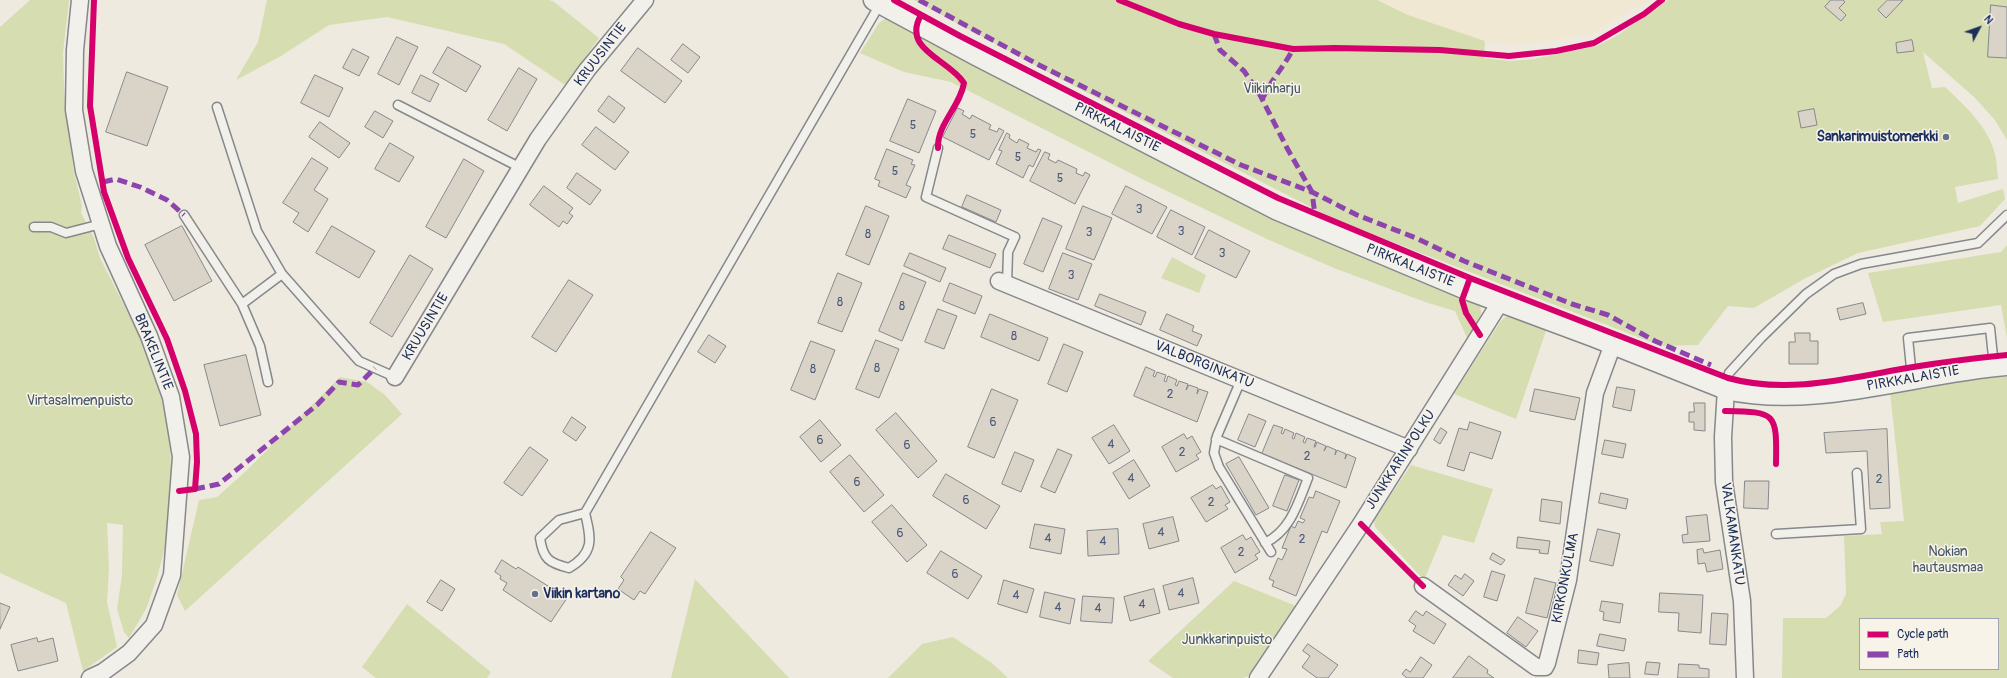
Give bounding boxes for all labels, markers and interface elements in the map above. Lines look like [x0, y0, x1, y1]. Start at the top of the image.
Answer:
north arrow [1959, 8, 1999, 48]
text: N [1981, 13, 1996, 27]
street label: KRUUSINTIE [571, 20, 631, 90]
park label: Viikinharju [1243, 81, 1301, 97]
street label: PIRKKALAISTIE [1071, 99, 1163, 157]
house number: 5 [910, 119, 916, 133]
house number: 5 [970, 128, 976, 142]
place label: Sankarimuistomerkki [1817, 129, 1938, 145]
marker: Sankarimuistomerkki [1941, 132, 1951, 142]
house number: 5 [1015, 151, 1021, 165]
house number: 5 [892, 165, 898, 179]
house number: 5 [1057, 172, 1063, 186]
house number: 3 [1136, 203, 1142, 217]
house number: 3 [1178, 225, 1184, 239]
house number: 3 [1086, 226, 1092, 240]
house number: 8 [865, 228, 871, 242]
street label: PIRKKALAISTIE [1363, 241, 1457, 291]
house number: 3 [1219, 247, 1225, 261]
house number: 3 [1068, 269, 1074, 283]
street label: KRUUSINTIE [399, 290, 453, 364]
house number: 8 [837, 296, 843, 310]
house number: 8 [899, 300, 905, 314]
street label: BRAKELINTIE [130, 311, 176, 393]
house number: 8 [1011, 330, 1017, 344]
street label: VALBORGINKATU [1152, 337, 1256, 393]
house number: 8 [874, 362, 880, 376]
house number: 8 [810, 363, 816, 377]
street label: PIRKKALAISTIE [1865, 363, 1961, 395]
house number: 2 [1167, 388, 1173, 402]
park label: Virtasalmenpuisto [27, 393, 133, 409]
street label: JUNKKARINPOLKU [1363, 407, 1439, 513]
house number: 6 [990, 416, 996, 430]
house number: 6 [817, 434, 823, 448]
house number: 4 [1108, 438, 1114, 452]
house number: 6 [904, 439, 910, 453]
house number: 2 [1179, 446, 1185, 460]
house number: 2 [1304, 450, 1310, 464]
house number: 4 [1128, 472, 1134, 486]
house number: 2 [1876, 473, 1882, 487]
house number: 6 [854, 476, 860, 490]
street label: VALKAMANKATU [1716, 481, 1748, 587]
house number: 6 [963, 494, 969, 508]
house number: 2 [1208, 496, 1214, 510]
house number: 4 [1158, 526, 1164, 540]
house number: 6 [897, 527, 903, 541]
street label: KIRKONKULMA [1549, 531, 1583, 625]
house number: 4 [1045, 532, 1051, 546]
house number: 2 [1299, 533, 1305, 547]
house number: 4 [1100, 535, 1106, 549]
park label: Nokian hautausmaa [1913, 544, 1983, 576]
house number: 2 [1238, 546, 1244, 560]
house number: 6 [952, 568, 958, 582]
place label: Viikin kartano [543, 586, 620, 602]
house number: 4 [1178, 587, 1184, 601]
marker: Viikin kartano [530, 589, 540, 599]
house number: 4 [1013, 589, 1019, 603]
house number: 4 [1139, 598, 1145, 612]
house number: 4 [1055, 601, 1061, 615]
house number: 4 [1095, 602, 1101, 616]
legend [1859, 618, 1999, 670]
text: Cycle path [1897, 627, 1948, 642]
park label: Junkkarinpuisto [1182, 632, 1272, 648]
text: Path [1897, 647, 1919, 662]

